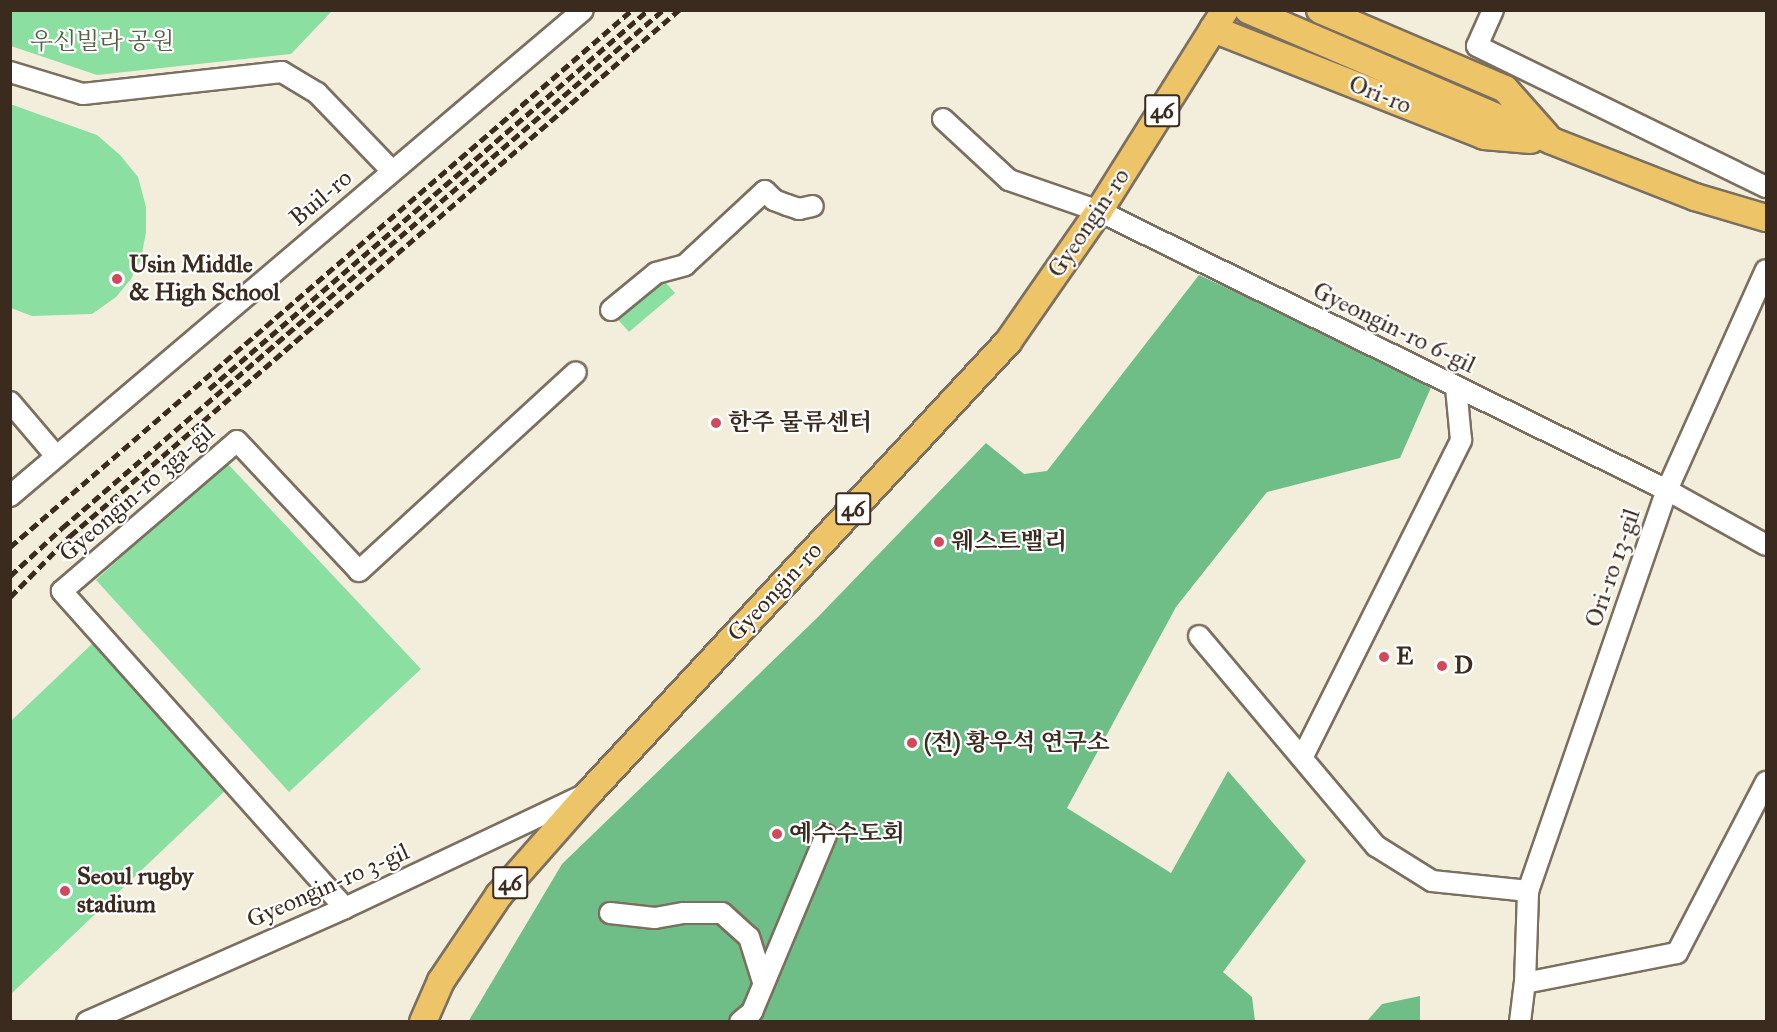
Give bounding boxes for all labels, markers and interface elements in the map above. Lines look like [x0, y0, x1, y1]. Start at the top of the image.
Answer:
park label: 우신빌라 공원 [30, 28, 174, 56]
street label: Ori-ro [1345, 69, 1415, 121]
road number: 46 [1144, 92, 1180, 130]
street label: Gyeongin-ro [1042, 163, 1136, 283]
street label: Buil-ro [284, 164, 358, 232]
place label: Usin Middle & High School [129, 251, 280, 307]
marker: Usin Middle & High School [110, 272, 124, 286]
street label: Gyeongin-ro 6-gil [1308, 276, 1480, 380]
place label: 한주 물류센터 [728, 409, 872, 437]
marker: 한주 물류센터 [709, 416, 723, 430]
street label: Gyeongin-ro 3ga-gil [54, 418, 220, 568]
road number: 46 [835, 490, 871, 528]
street label: Ori-ro 13-gil [1579, 505, 1647, 631]
place label: 웨스트밸리 [951, 528, 1067, 556]
marker: 웨스트밸리 [932, 535, 946, 549]
street label: Gyeongin-ro [722, 536, 828, 648]
place label: E [1396, 643, 1413, 671]
marker: E [1377, 650, 1391, 664]
place label: D [1454, 652, 1473, 680]
marker: D [1435, 659, 1449, 673]
place label: (전) 황우석 연구소 [924, 729, 1110, 757]
marker: (전) 황우석 연구소 [905, 736, 919, 750]
place label: 예수수도회 [789, 820, 905, 848]
marker: 예수수도회 [770, 827, 784, 841]
street label: Gyeongin-ro 3-gil [242, 837, 414, 935]
place label: Seoul rugby stadium [77, 863, 193, 919]
road number: 46 [492, 864, 528, 902]
marker: Seoul rugby stadium [58, 884, 72, 898]

